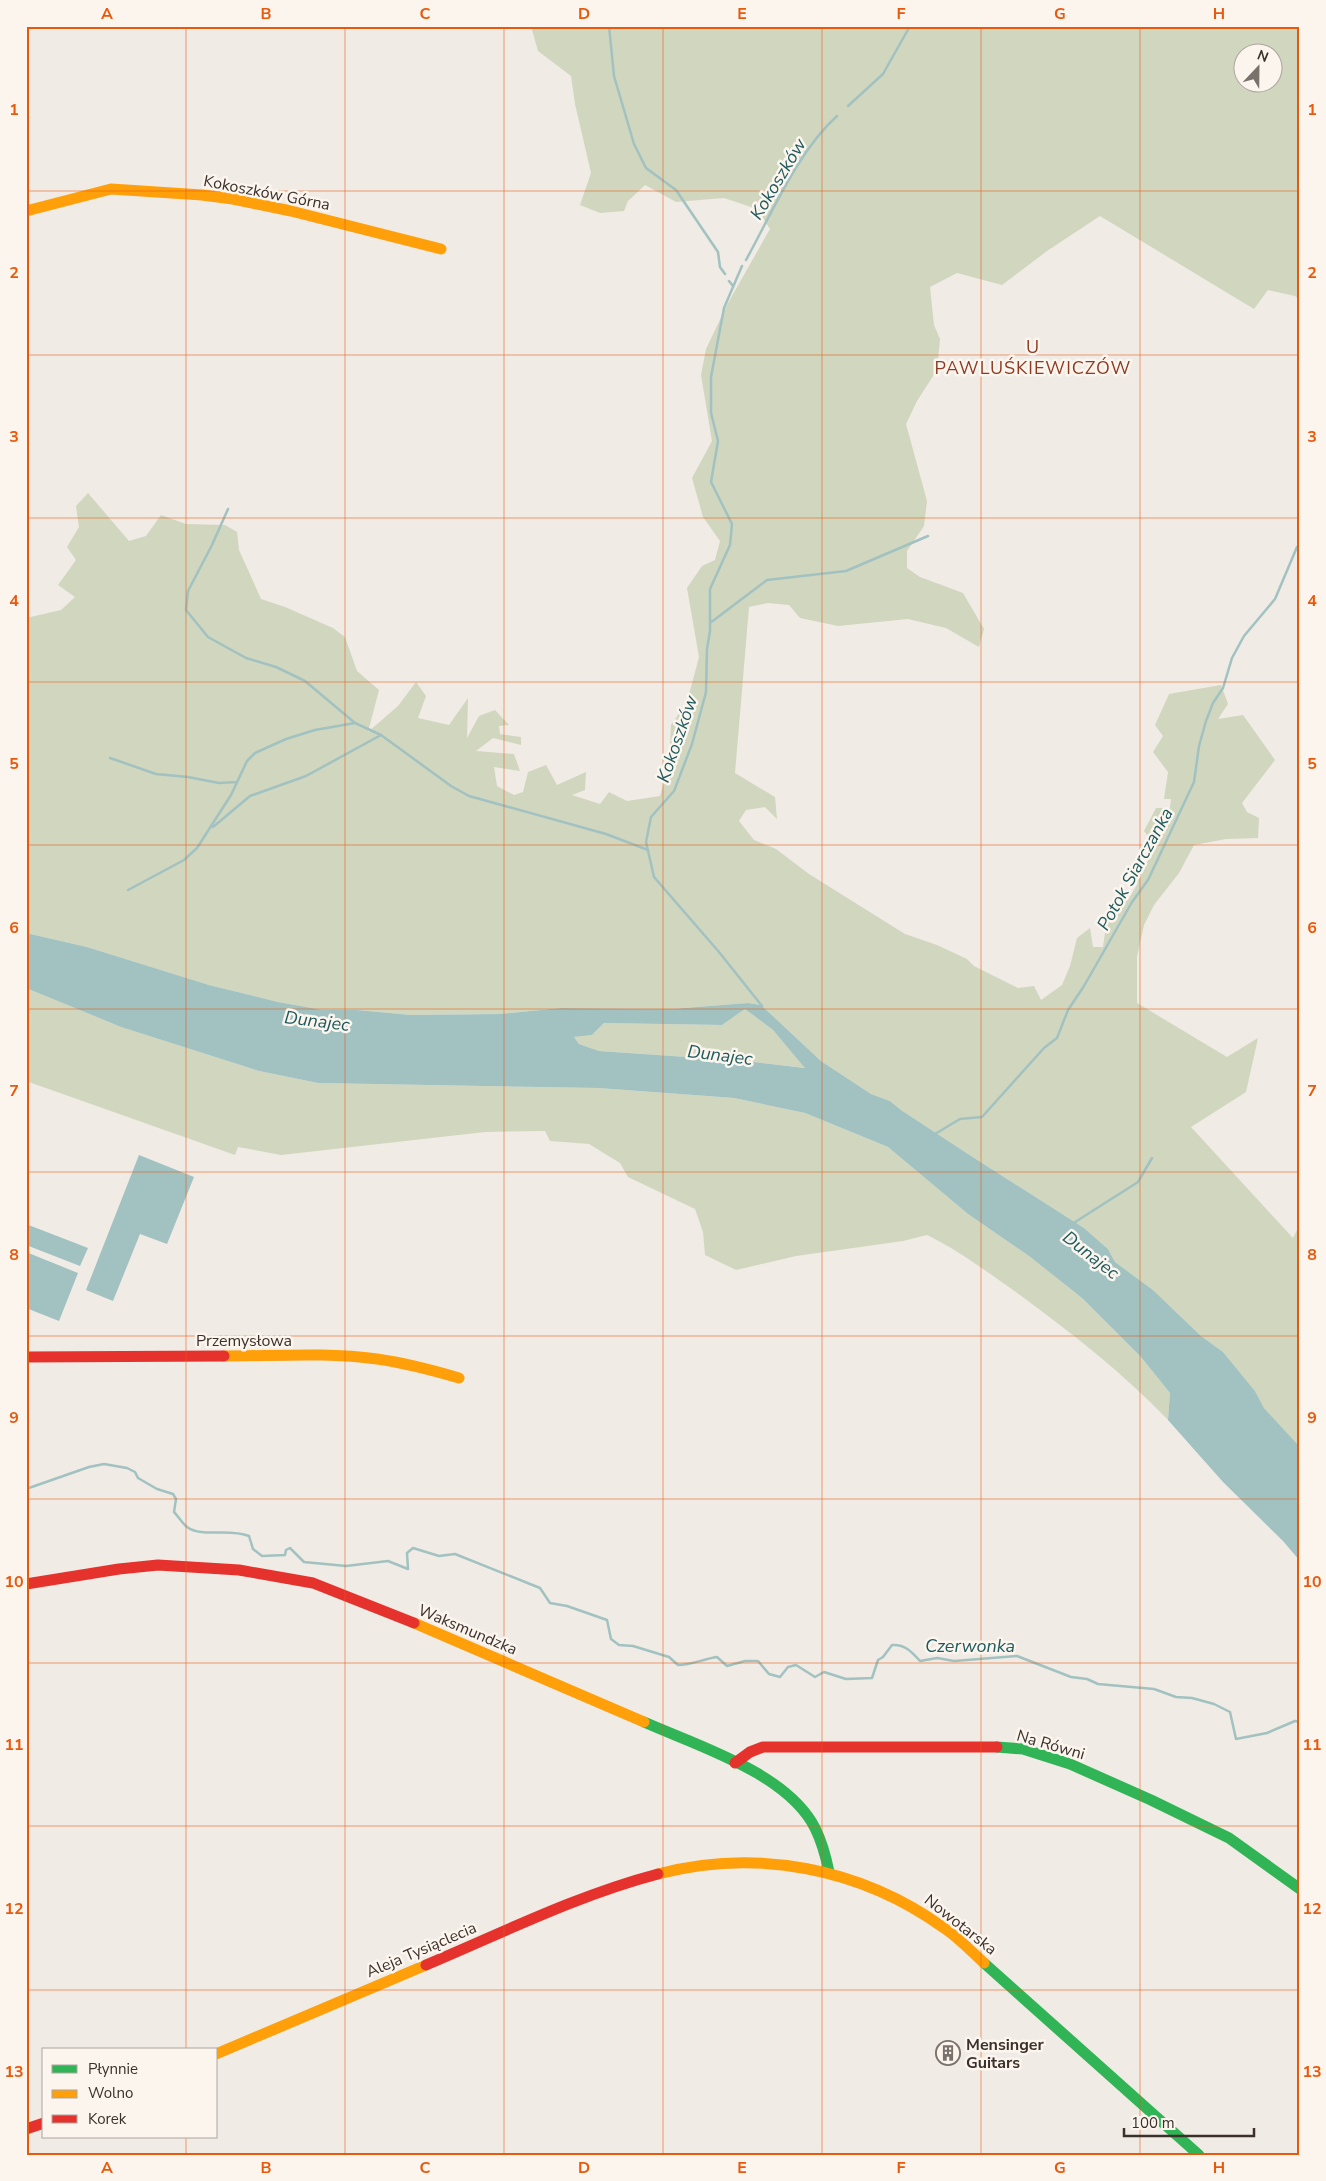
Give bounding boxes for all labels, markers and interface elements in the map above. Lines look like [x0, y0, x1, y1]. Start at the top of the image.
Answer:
text: A [101, 3, 113, 25]
text: B [260, 3, 272, 25]
text: C [420, 3, 431, 25]
text: D [578, 3, 590, 25]
text: E [737, 3, 747, 25]
text: F [897, 3, 906, 25]
text: G [1054, 3, 1066, 25]
text: H [1213, 3, 1225, 25]
north arrow [1234, 42, 1284, 92]
text: N [1254, 46, 1271, 67]
text: 1 [9, 99, 19, 121]
text: 1 [1307, 99, 1317, 121]
water label: Kokoszków [744, 133, 812, 224]
street label: Kokoszków Górna [202, 170, 332, 216]
text: 2 [9, 262, 19, 284]
text: 2 [1307, 262, 1317, 284]
district label: U PAWLUŚKIEWICZÓW [935, 335, 1131, 380]
text: 3 [9, 426, 19, 448]
text: 3 [1307, 426, 1317, 448]
text: 4 [9, 590, 19, 612]
text: 4 [1307, 590, 1317, 612]
water label: Kokoszków [651, 691, 703, 786]
text: 5 [9, 753, 19, 775]
text: 5 [1307, 753, 1317, 775]
water label: Potok Siarczanka [1091, 803, 1179, 935]
text: 6 [9, 917, 19, 939]
text: 6 [1307, 917, 1317, 939]
water label: Dunajec [283, 1005, 352, 1037]
water label: Dunajec [686, 1039, 755, 1071]
text: 7 [9, 1080, 19, 1102]
text: 7 [1307, 1080, 1317, 1102]
water label: Dunajec [1058, 1225, 1125, 1285]
text: 8 [9, 1244, 19, 1266]
text: 8 [1307, 1244, 1317, 1266]
street label: Przemysłowa [196, 1330, 292, 1352]
text: 9 [9, 1407, 19, 1429]
text: 9 [1307, 1407, 1317, 1429]
text: 10 [4, 1571, 24, 1593]
text: 10 [1302, 1571, 1322, 1593]
street label: Waksmundzka [415, 1599, 521, 1661]
water label: Czerwonka [925, 1634, 1015, 1658]
street label: Na Równi [1014, 1725, 1087, 1765]
text: 11 [4, 1734, 24, 1756]
text: 11 [1302, 1734, 1322, 1756]
street label: Nowotarska [919, 1889, 1001, 1960]
text: 12 [4, 1898, 24, 1920]
text: 12 [1302, 1898, 1322, 1920]
street label: Aleja Tysiąclecia [363, 1917, 480, 1983]
place label: Mensinger Guitars [966, 2034, 1045, 2074]
building icon: Mensinger Guitars [935, 2040, 961, 2066]
legend [42, 2048, 218, 2138]
text: Płynnie [88, 2059, 138, 2079]
text: 13 [4, 2061, 24, 2083]
text: 13 [1302, 2061, 1322, 2083]
text: Wolno [88, 2083, 133, 2103]
scale bar [1124, 2106, 1254, 2138]
text: Korek [88, 2109, 127, 2129]
text: 100 m [1131, 2113, 1175, 2133]
text: A [101, 2157, 113, 2179]
text: B [260, 2157, 272, 2179]
text: C [420, 2157, 431, 2179]
text: D [578, 2157, 590, 2179]
text: E [737, 2157, 747, 2179]
text: F [897, 2157, 906, 2179]
text: G [1054, 2157, 1066, 2179]
text: H [1213, 2157, 1225, 2179]

